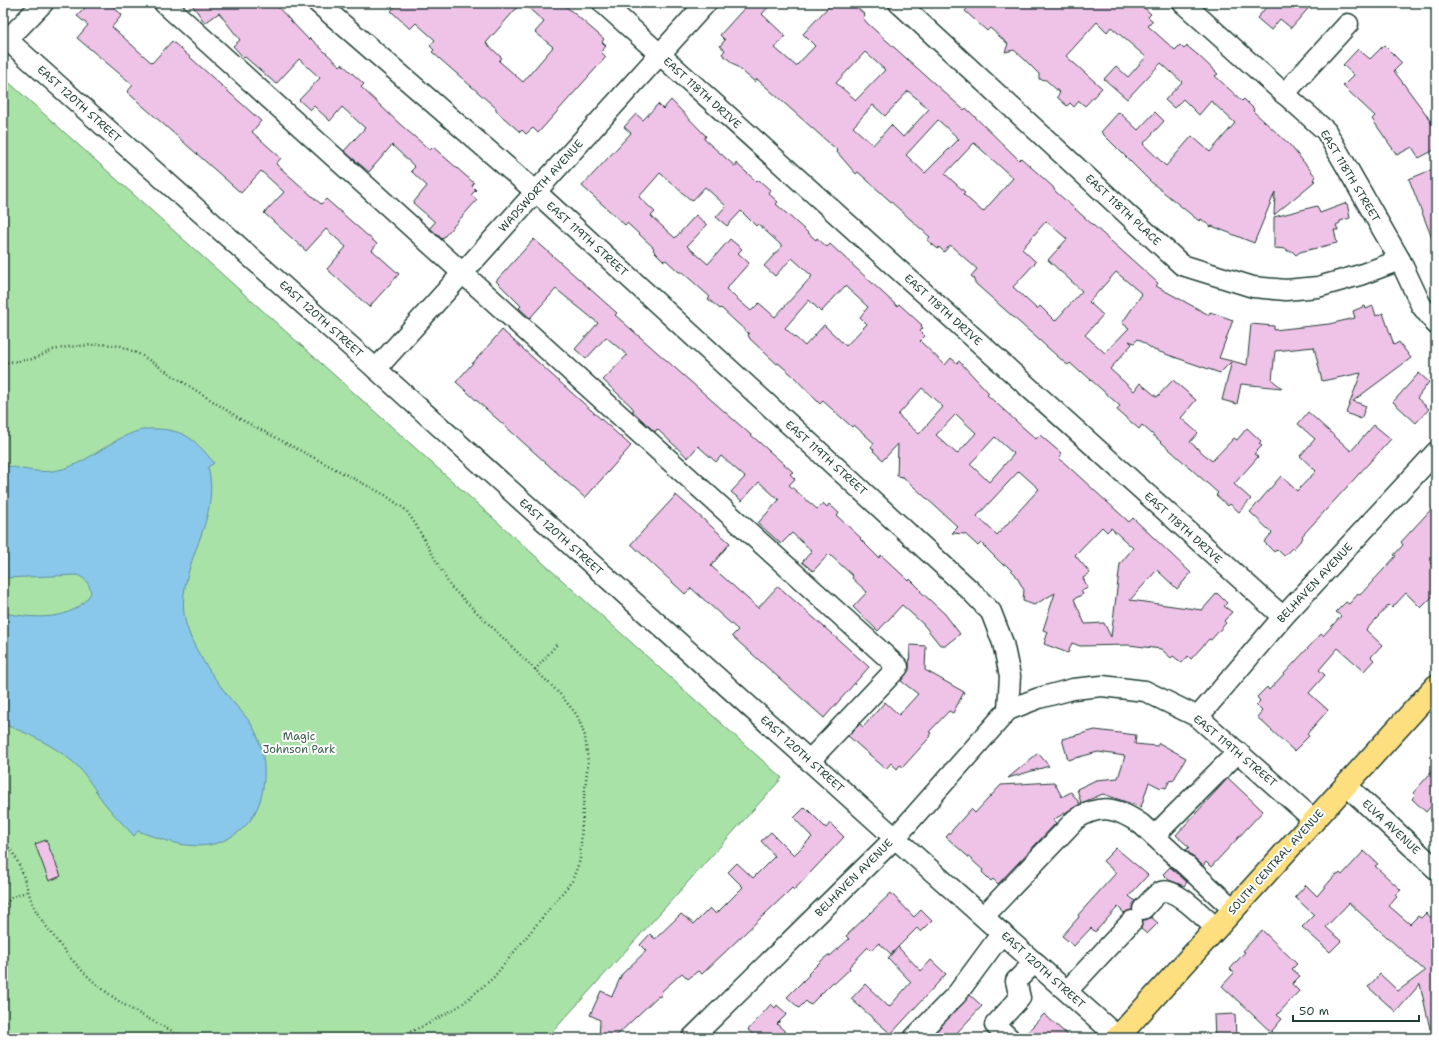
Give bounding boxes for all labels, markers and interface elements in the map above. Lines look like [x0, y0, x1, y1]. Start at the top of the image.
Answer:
street label: EAST 118TH DRIVE [660, 54, 744, 132]
street label: EAST 120TH STREET [34, 62, 124, 146]
street label: EAST 118TH STREET [1316, 127, 1384, 225]
street label: WADSWORTH AVENUE [495, 137, 587, 235]
street label: EAST 118TH PLACE [1082, 171, 1164, 249]
street label: EAST 119TH STREET [543, 198, 631, 280]
street label: EAST 118TH DRIVE [901, 271, 985, 349]
street label: EAST 120TH STREET [276, 277, 366, 361]
street label: EAST 119TH STREET [782, 417, 870, 499]
street label: EAST 118TH DRIVE [1141, 489, 1225, 567]
street label: EAST 120TH STREET [516, 495, 606, 579]
street label: BELHAVEN AVENUE [1274, 540, 1356, 626]
street label: EAST 119TH STREET [1190, 711, 1280, 791]
street label: EAST 120TH STREET [757, 712, 847, 796]
park label: Magic Johnson Park [263, 729, 335, 757]
street label: ELVA AVENUE [1359, 796, 1423, 858]
street label: SOUTH CENTRAL AVENUE [1225, 806, 1327, 918]
street label: BELHAVEN AVENUE [812, 836, 896, 920]
street label: EAST 120TH STREET [998, 928, 1088, 1012]
scale bar [1293, 997, 1419, 1023]
text: 50 m [1299, 1003, 1329, 1019]

